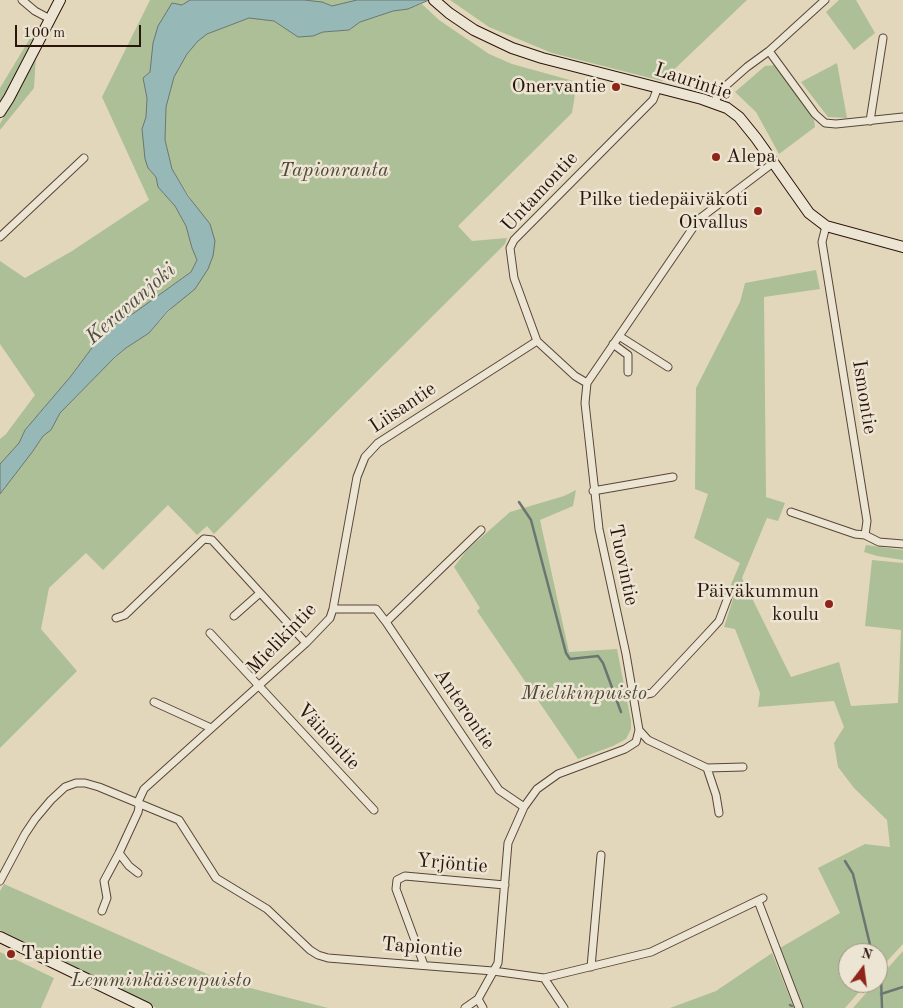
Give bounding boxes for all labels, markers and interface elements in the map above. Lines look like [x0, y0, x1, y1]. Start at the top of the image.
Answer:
scale bar [18, 15, 144, 47]
text: 100 m [23, 26, 65, 41]
street label: Laurintie [651, 58, 735, 106]
place label: Onervantie [512, 75, 606, 99]
marker: Onervantie [610, 81, 622, 93]
place label: Alepa [726, 145, 776, 169]
street label: Untamontie [497, 147, 583, 237]
marker: Alepa [710, 151, 722, 163]
park label: Tapionranta [279, 159, 389, 183]
place label: Pilke tiedepäiväkoti Oivallus [578, 188, 748, 235]
marker: Pilke tiedepäiväkoti Oivallus [752, 205, 764, 217]
water label: Keravanjoki [81, 258, 181, 350]
street label: Ismontie [846, 358, 882, 436]
street label: Liisantie [365, 377, 441, 439]
street label: Tuovintie [603, 522, 643, 608]
place label: Päiväkummun koulu [696, 580, 819, 627]
street label: Mielikintie [242, 598, 322, 680]
marker: Päiväkummun koulu [823, 598, 835, 610]
street label: Anterontie [428, 664, 500, 754]
park label: Mielikinpuisto [521, 682, 647, 706]
street label: Väinöntie [291, 699, 365, 775]
street label: Yrjöntie [415, 849, 489, 879]
street label: Tapiontie [381, 933, 463, 963]
place label: Tapiontie [21, 942, 102, 966]
north arrow [838, 943, 888, 993]
text: N [860, 946, 874, 963]
marker: Tapiontie [5, 948, 17, 960]
park label: Lemminkäisenpuisto [71, 969, 251, 993]

